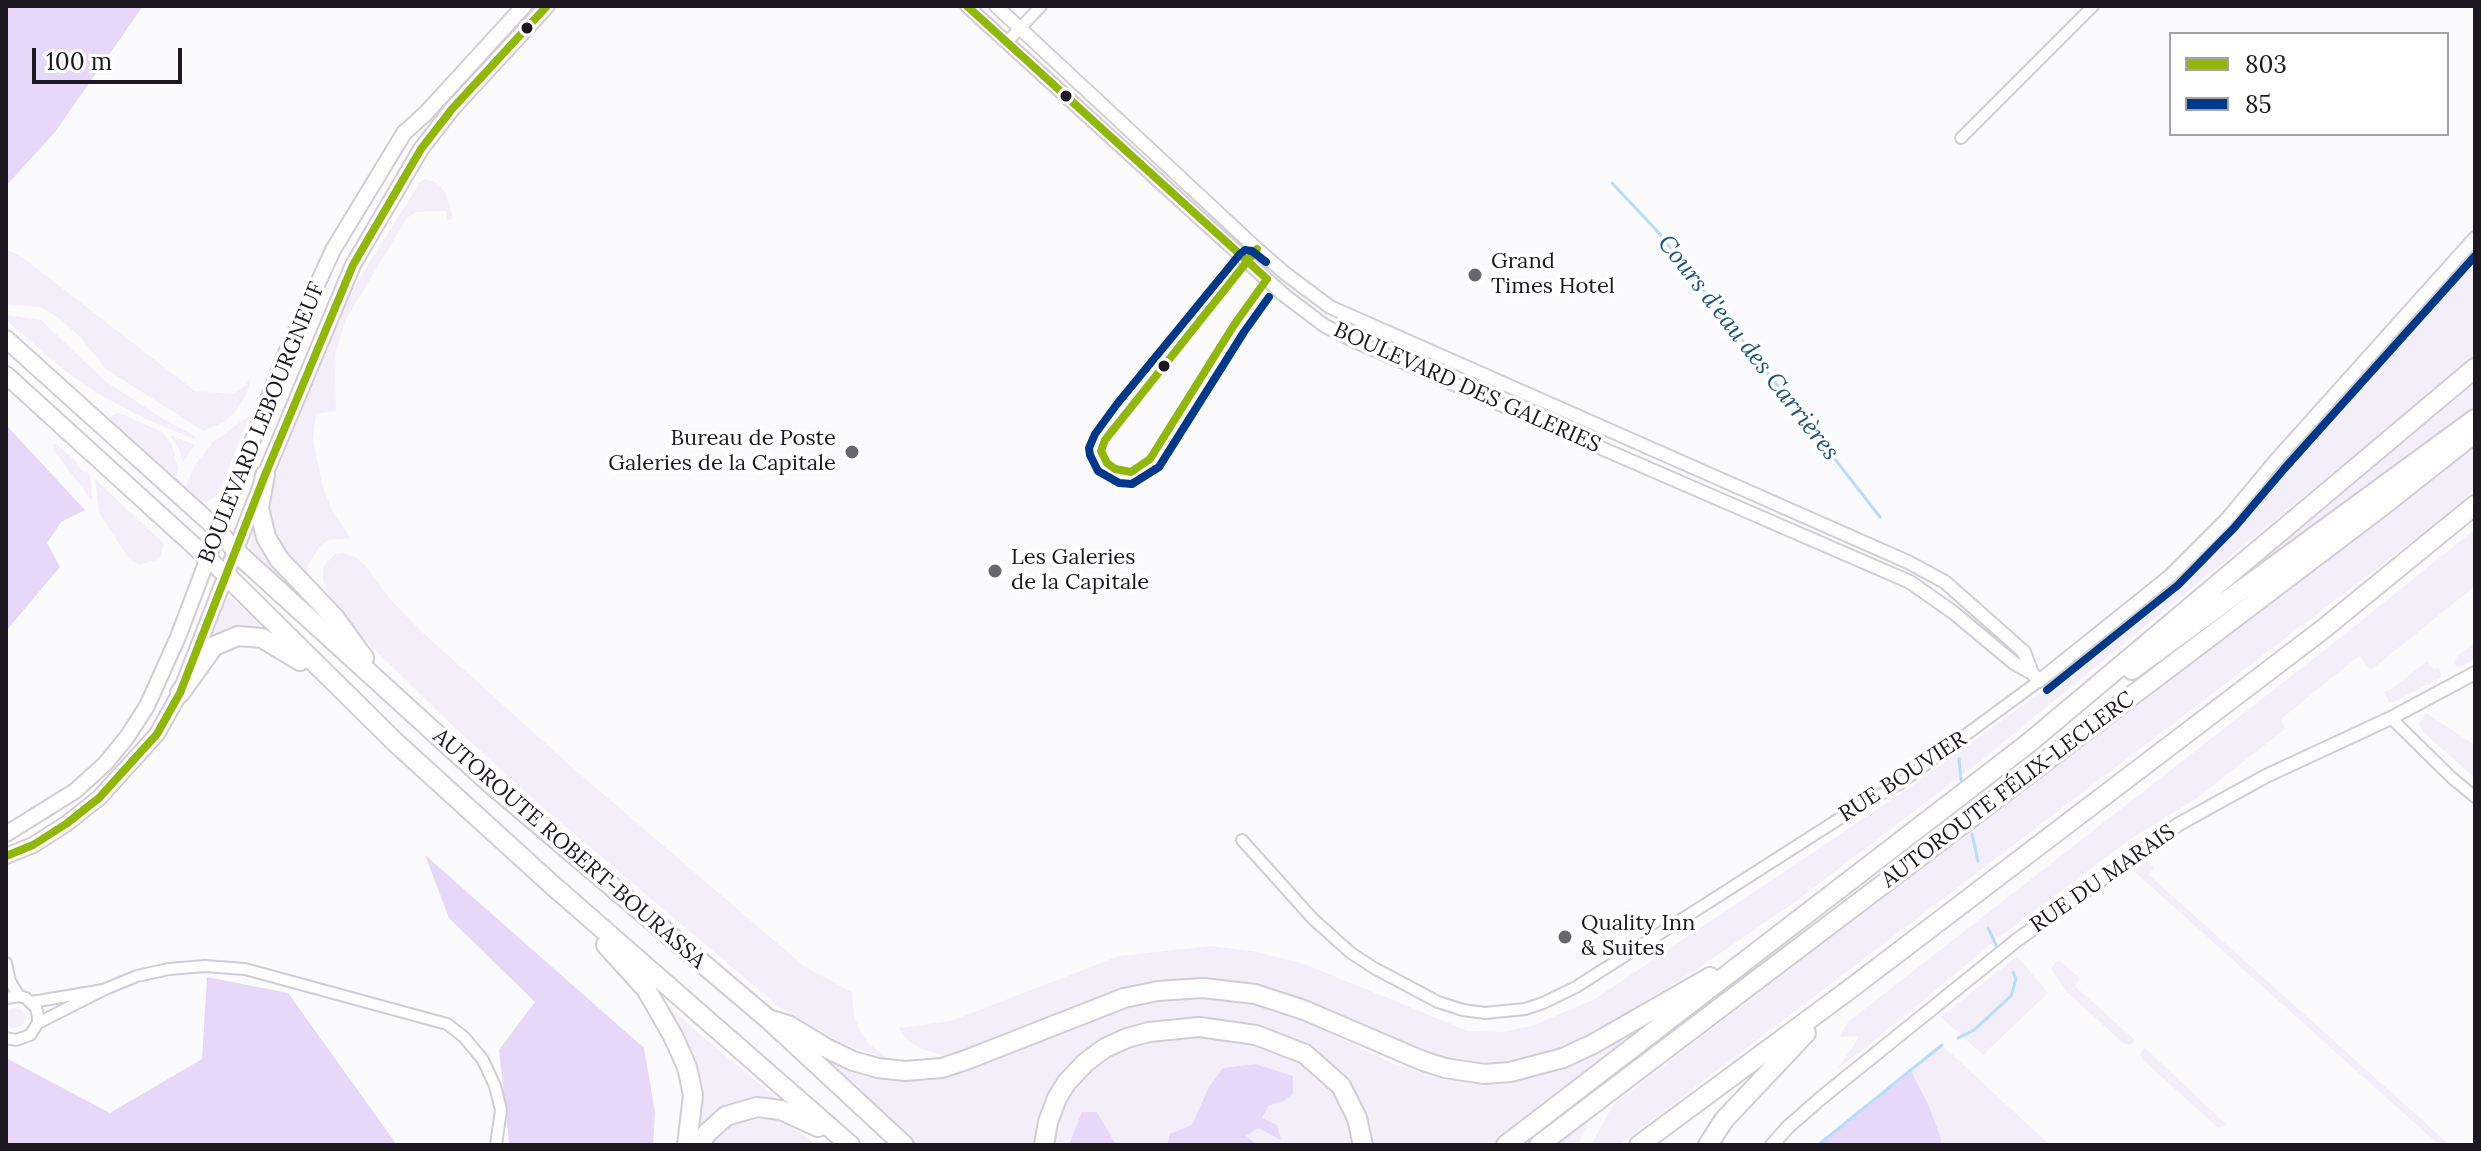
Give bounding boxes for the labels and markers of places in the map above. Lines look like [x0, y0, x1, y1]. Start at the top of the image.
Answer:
unlabelled marker [519, 20, 535, 36]
unlabelled marker [1058, 88, 1074, 104]
place label: Grand Times Hotel [1491, 249, 1615, 300]
marker: Grand Times Hotel [1466, 266, 1484, 284]
unlabelled marker [1156, 358, 1172, 374]
place label: Bureau de Poste Galeries de la Capitale [608, 426, 836, 478]
marker: Bureau de Poste Galeries de la Capitale [843, 443, 861, 461]
place label: Les Galeries de la Capitale [1011, 545, 1149, 596]
marker: Les Galeries de la Capitale [986, 562, 1004, 580]
place label: Quality Inn & Suites [1581, 911, 1695, 962]
marker: Quality Inn & Suites [1556, 928, 1574, 946]

